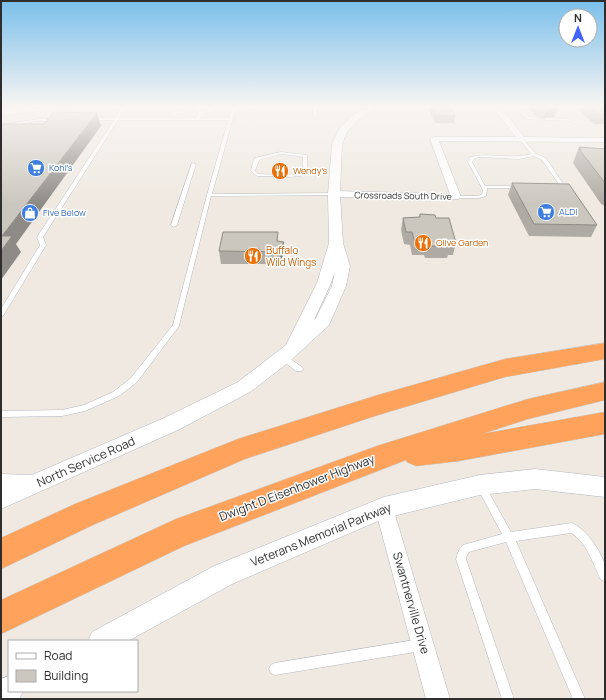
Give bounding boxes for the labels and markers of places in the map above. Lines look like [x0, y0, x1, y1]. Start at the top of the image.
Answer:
supermarket icon: Kohl's [26, 158, 46, 178]
place label: Kohl's [49, 161, 73, 174]
restaurant icon: Wendy's [270, 161, 290, 181]
place label: Wendy's [293, 164, 328, 177]
supermarket icon: ALDI [536, 202, 556, 222]
shop icon: Five Below [20, 203, 40, 223]
place label: ALDI [559, 205, 577, 218]
place label: Five Below [43, 206, 86, 219]
restaurant icon: Olive Garden [413, 233, 433, 253]
place label: Olive Garden [436, 236, 488, 249]
place label: Buffalo Wild Wings [266, 243, 316, 269]
restaurant icon: Buffalo Wild Wings [243, 246, 263, 266]

